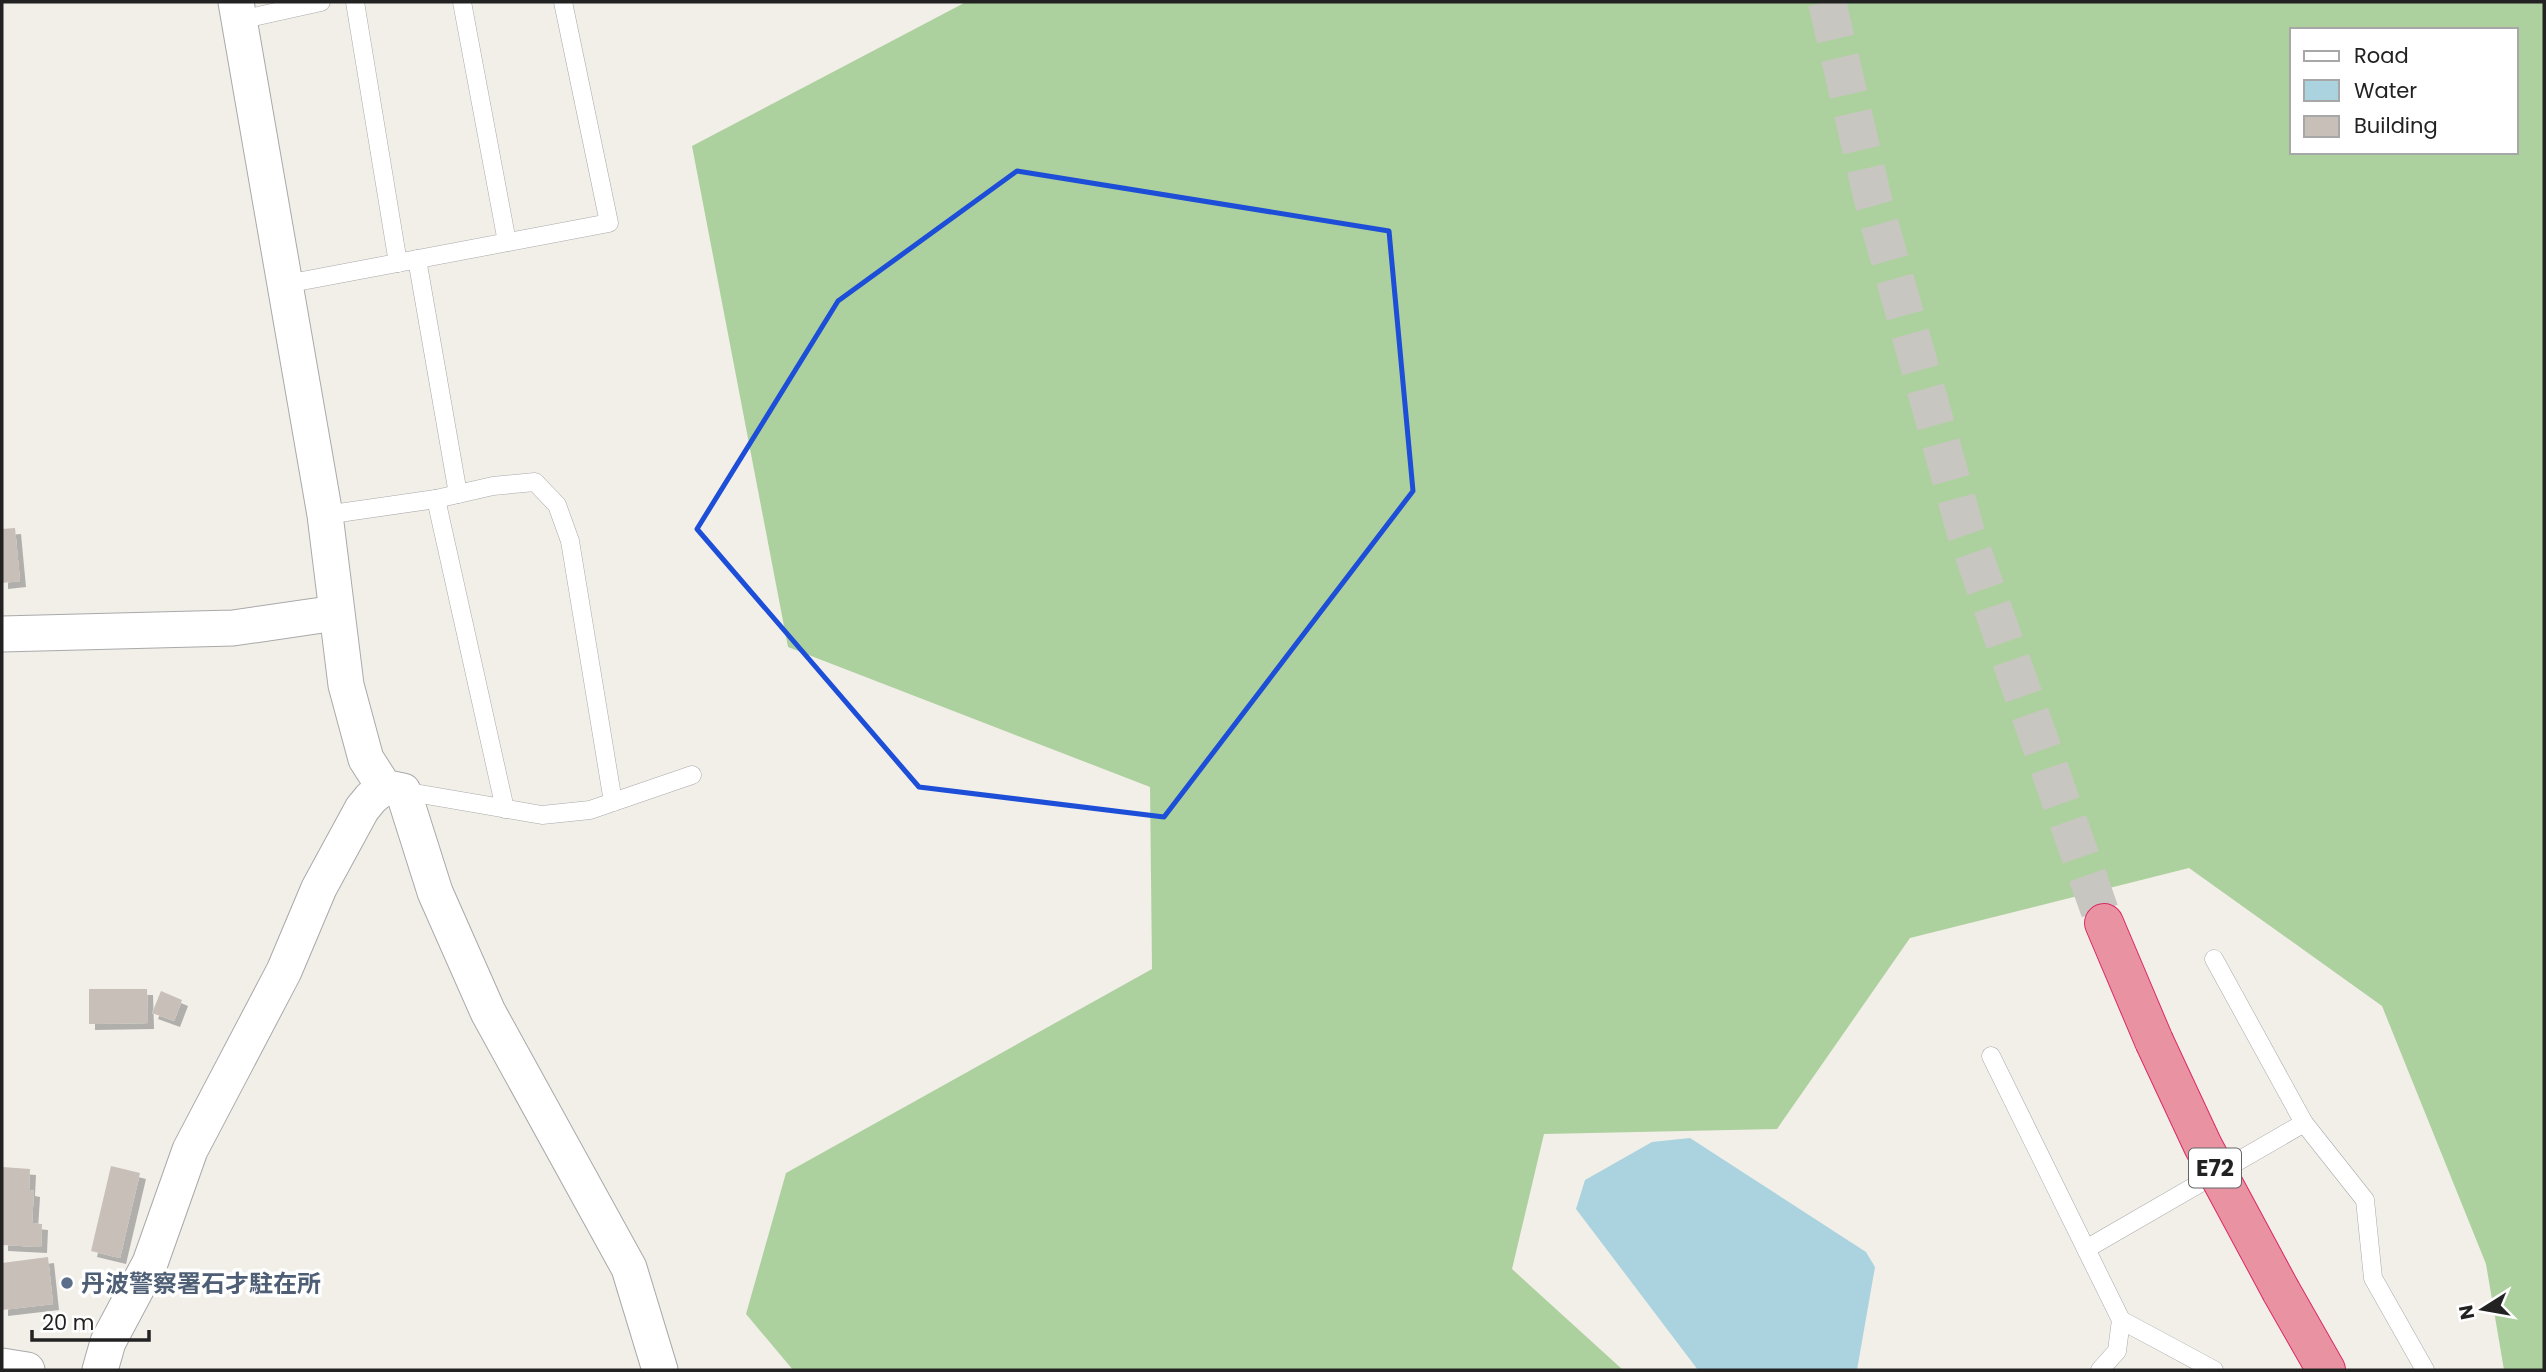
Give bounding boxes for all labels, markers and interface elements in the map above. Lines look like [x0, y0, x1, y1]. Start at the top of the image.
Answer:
legend [2290, 28, 2518, 154]
text: Road [2354, 41, 2409, 70]
text: Water [2354, 76, 2417, 105]
text: Building [2354, 111, 2438, 140]
road number: E72 [2189, 1148, 2241, 1188]
place label: 丹波警察署石才駐在所 [81, 1267, 321, 1300]
north arrow [2448, 1274, 2518, 1344]
marker: 丹波警察署石才駐在所 [59, 1275, 75, 1291]
scale bar [32, 1298, 149, 1342]
text: N [2452, 1303, 2481, 1322]
text: 20 m [42, 1308, 95, 1337]

